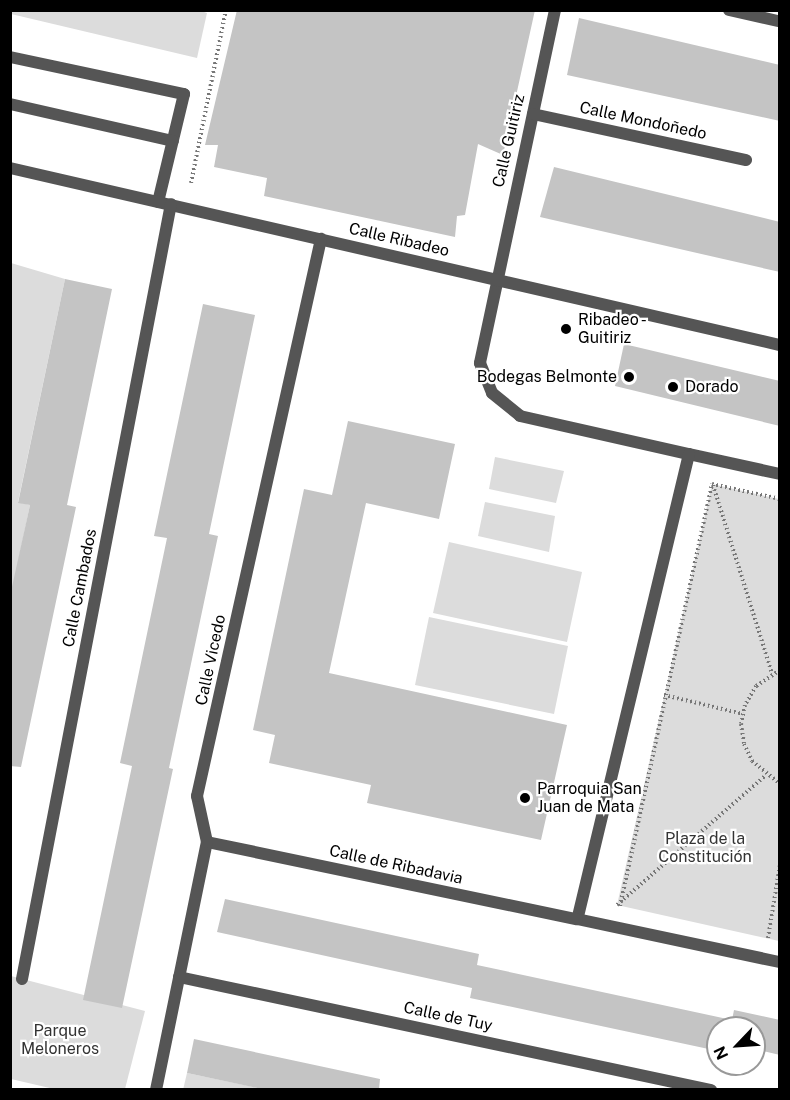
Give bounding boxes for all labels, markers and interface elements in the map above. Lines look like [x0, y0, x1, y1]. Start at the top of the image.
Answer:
street label: Calle Guitiriz [489, 93, 529, 189]
street label: Calle Mondoñedo [578, 98, 708, 144]
street label: Calle Ribadeo [347, 219, 451, 261]
place label: Ribadeo - Guitiriz [578, 310, 649, 348]
marker: Ribadeo - Guitiriz [559, 322, 573, 336]
place label: Bodegas Belmonte [477, 367, 617, 387]
marker: Bodegas Belmonte [622, 370, 636, 384]
place label: Dorado [685, 377, 739, 397]
marker: Dorado [666, 380, 680, 394]
street label: Calle Cambados [59, 527, 101, 649]
street label: Calle Vicedo [192, 613, 230, 707]
place label: Parroquia San Juan de Mata [537, 779, 642, 817]
marker: Parroquia San Juan de Mata [518, 791, 532, 805]
park label: Plaza de la Constitución [658, 829, 752, 867]
street label: Calle de Ribadavia [327, 841, 465, 889]
street label: Calle de Tuy [402, 998, 494, 1036]
north arrow [706, 1016, 766, 1076]
park label: Parque Meloneros [21, 1021, 99, 1059]
text: N [710, 1043, 732, 1063]

